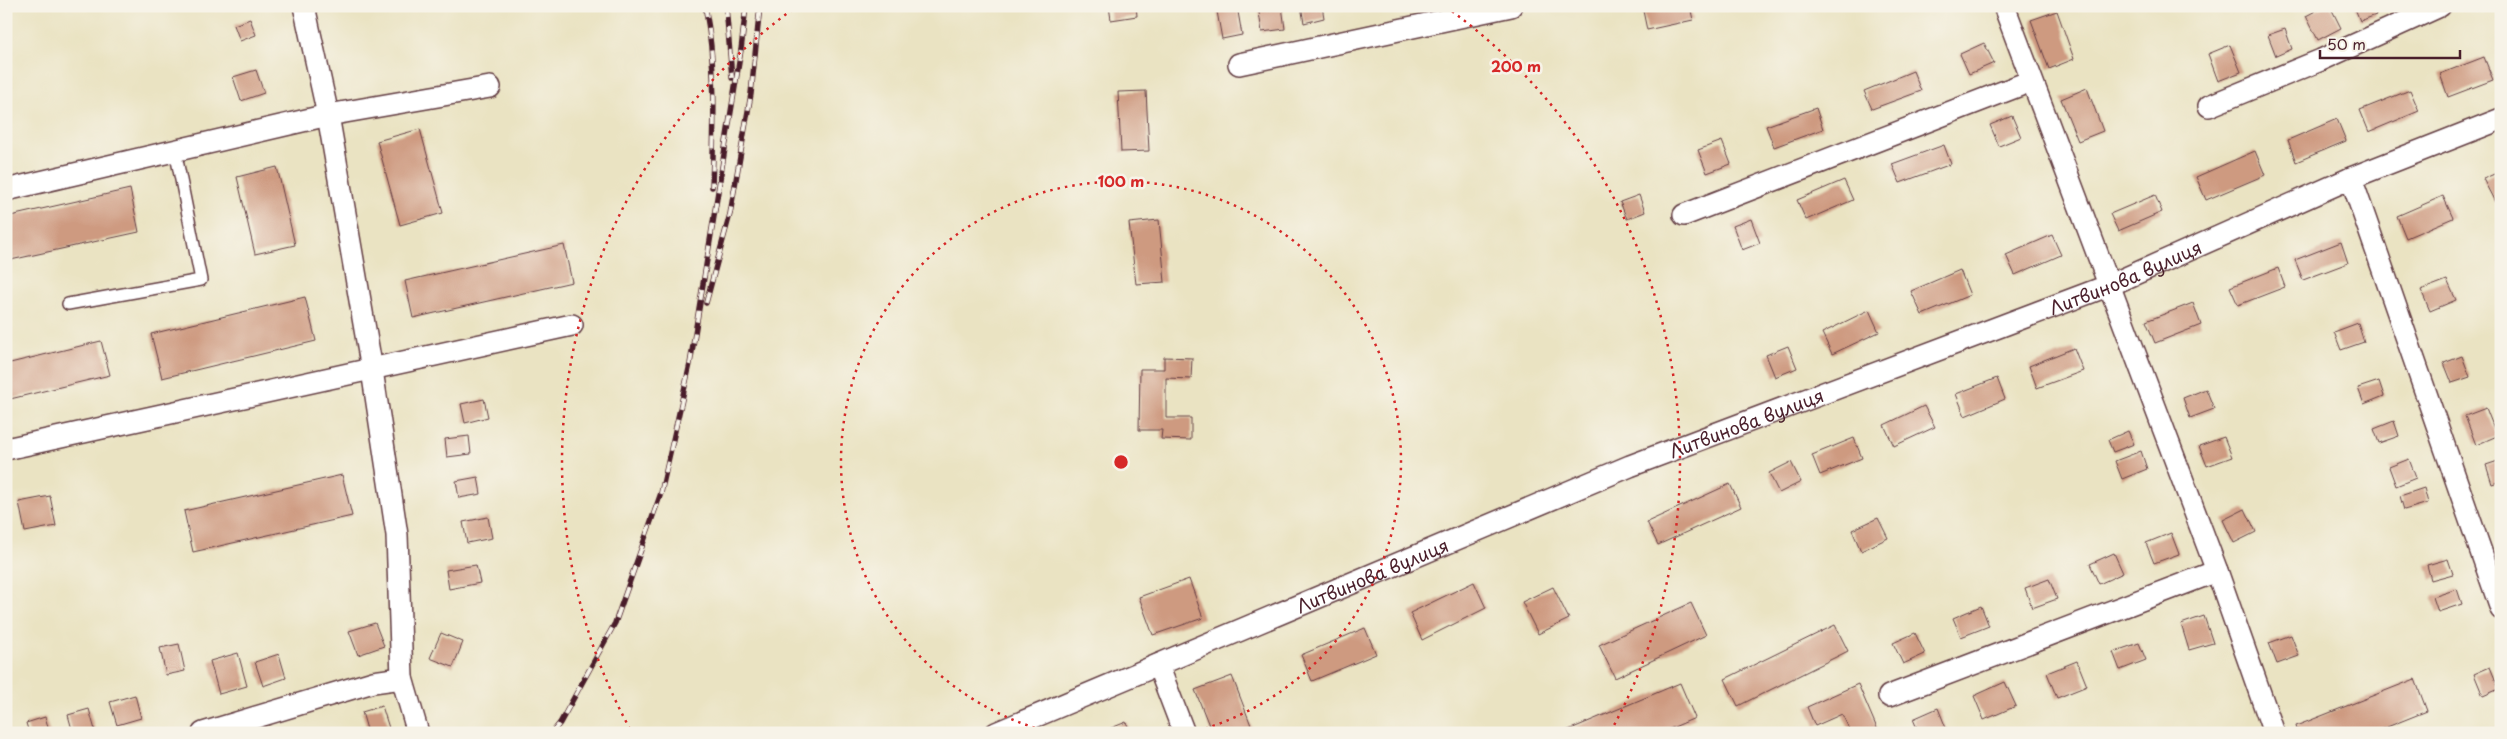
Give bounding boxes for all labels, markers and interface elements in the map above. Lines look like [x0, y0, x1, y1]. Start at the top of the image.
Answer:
scale bar [2320, 28, 2460, 60]
text: 50 m [2327, 32, 2366, 55]
text: 200 m [1491, 54, 1541, 77]
text: 100 m [1098, 169, 1144, 192]
street label: Литвинова вулиця [2045, 233, 2206, 320]
street label: Литвинова вулиця [1665, 381, 1827, 464]
centre of rings [1112, 453, 1130, 471]
street label: Литвинова вулиця [1292, 531, 1452, 619]

